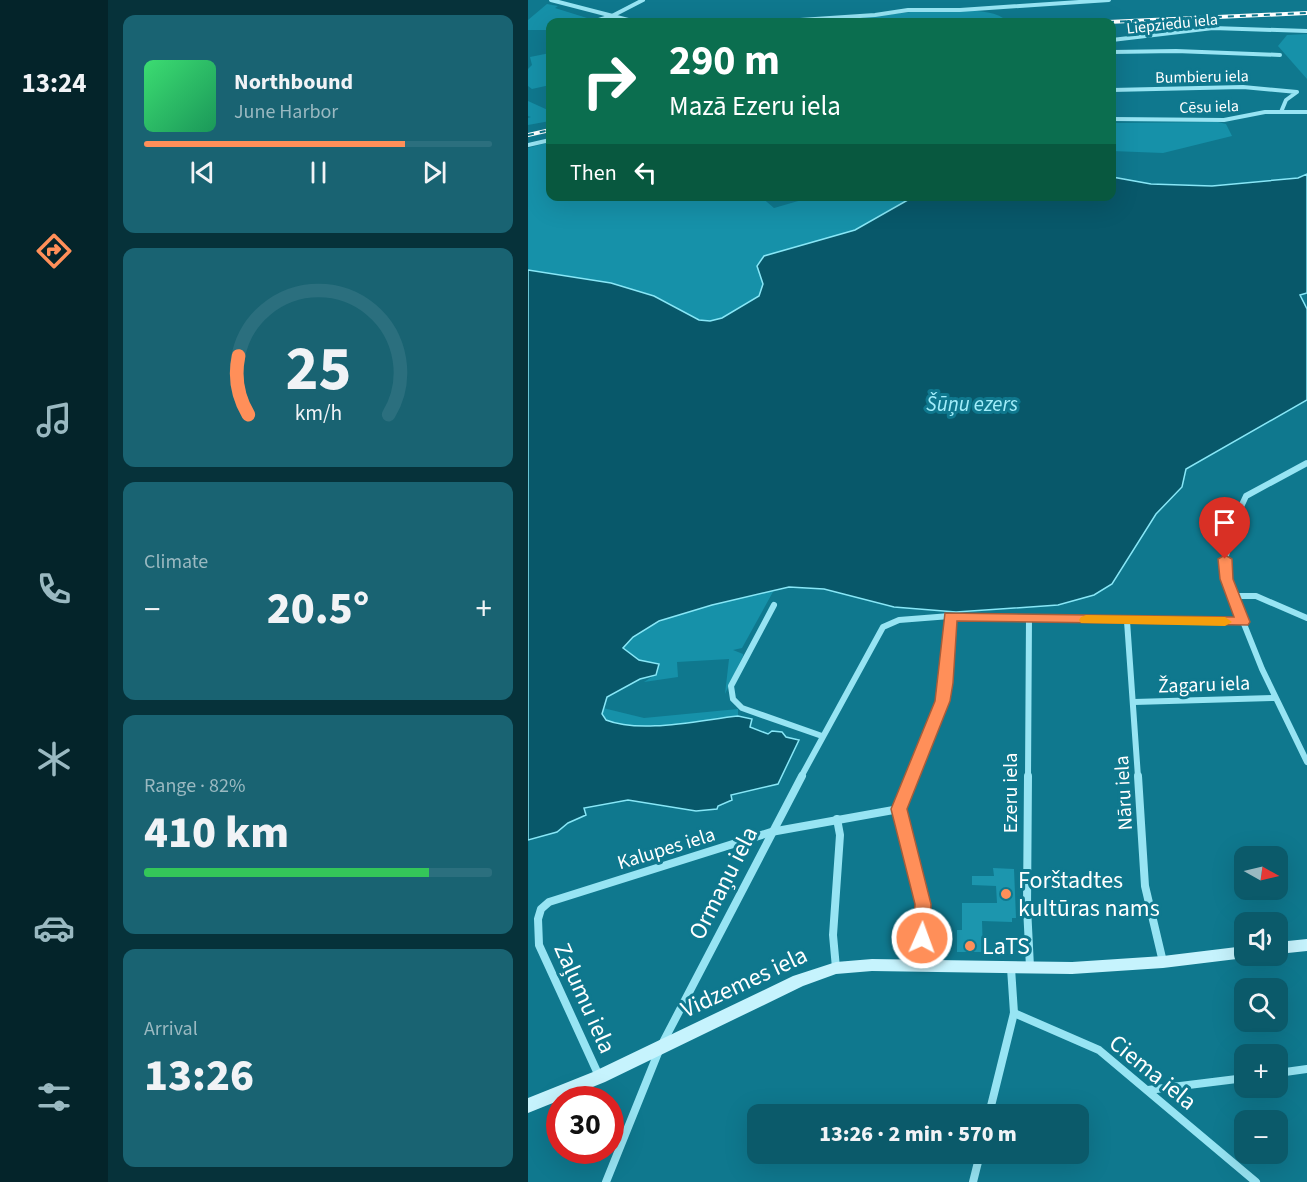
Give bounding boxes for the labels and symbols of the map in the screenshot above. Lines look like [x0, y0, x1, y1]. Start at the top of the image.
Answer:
street label: Liepziedu iela [1125, 8, 1219, 40]
street label: Bumbieru iela [1155, 65, 1249, 89]
street label: Cēsu iela [1179, 95, 1239, 119]
water label: Šūņu ezers [926, 389, 1018, 419]
pin [1199, 497, 1250, 559]
street label: Žagaru iela [1157, 669, 1251, 701]
street label: Ezeru iela [997, 753, 1025, 833]
street label: Nāru iela [1108, 755, 1140, 831]
street label: Ormaņu iela [680, 820, 767, 946]
street label: Kalupes iela [614, 821, 719, 877]
north arrow [1234, 846, 1288, 900]
place label: Forštadtes kultūras nams [1018, 863, 1160, 926]
marker: Forštadtes kultūras nams [999, 887, 1013, 901]
position arrow [890, 906, 954, 970]
place label: LaTS [982, 929, 1030, 964]
street label: Zaļumu iela [545, 937, 624, 1059]
street label: Vidzemes iela [675, 938, 813, 1027]
marker: LaTS [963, 939, 977, 953]
street label: Ciema iela [1101, 1026, 1204, 1119]
speed limit sign: 30 [546, 1086, 624, 1164]

